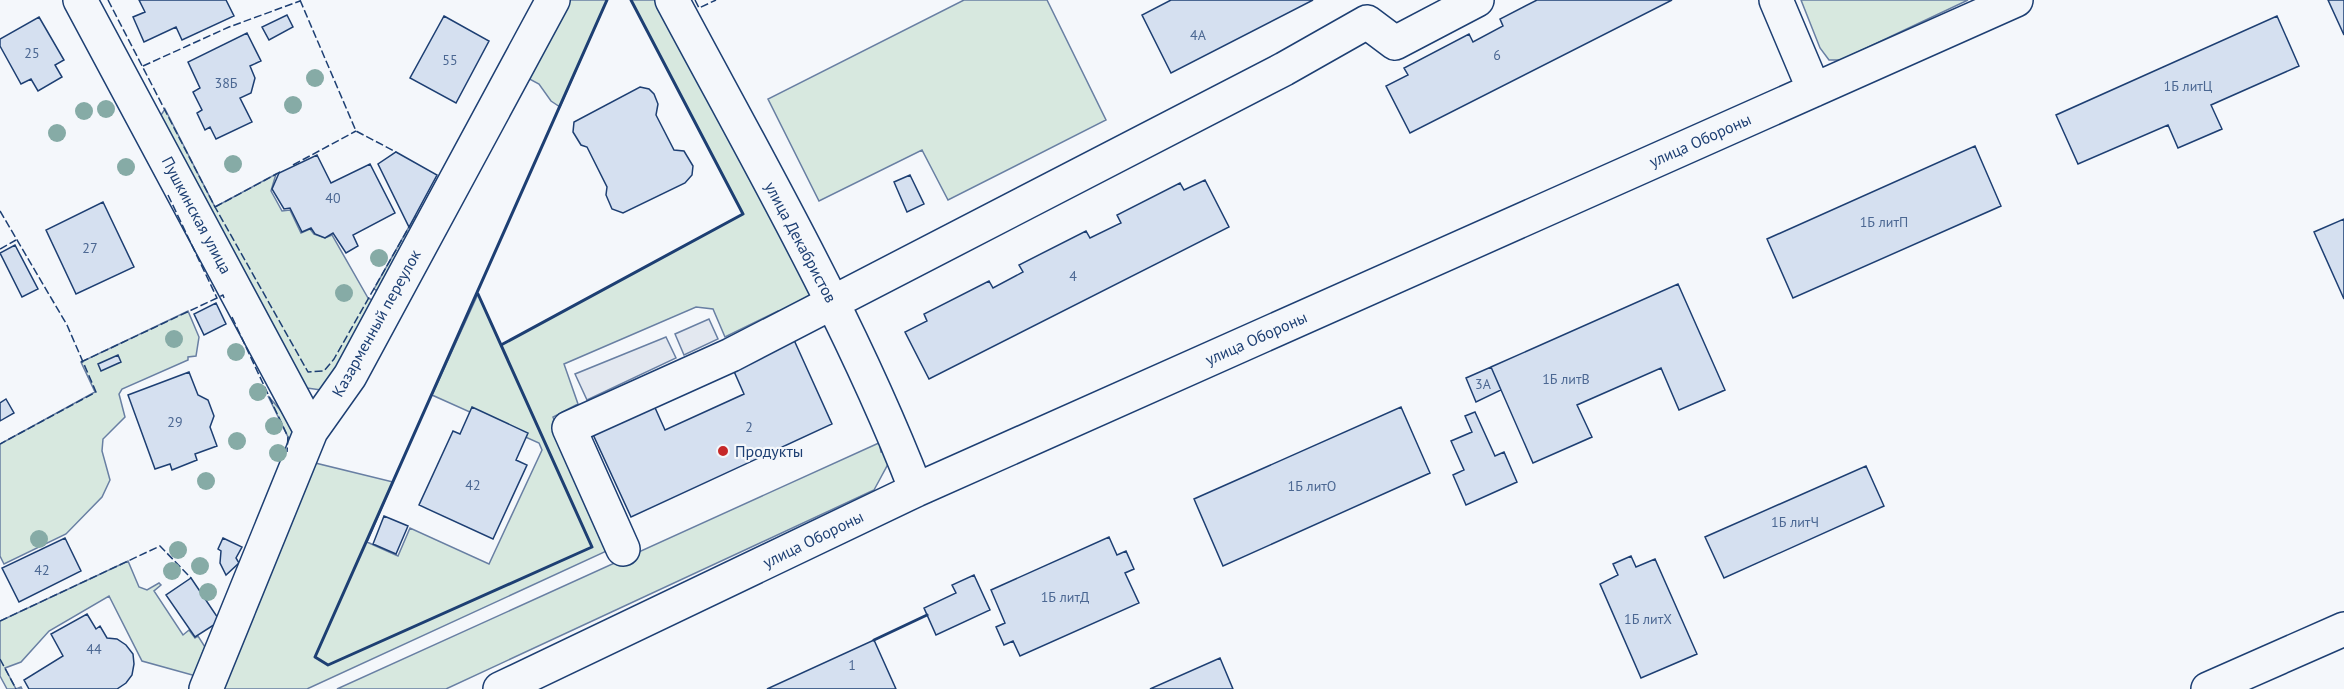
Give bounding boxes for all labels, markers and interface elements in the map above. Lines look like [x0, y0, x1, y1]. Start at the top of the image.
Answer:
house number: 4А [1190, 26, 1207, 44]
house number: 25 [24, 44, 40, 62]
house number: 6 [1493, 46, 1501, 64]
house number: 55 [442, 51, 458, 69]
house number: 38Б [215, 74, 238, 92]
house number: 1Б литЦ [2164, 77, 2213, 95]
street label: улица Обороны [1646, 109, 1754, 171]
street label: Пушкинская улица [158, 153, 236, 277]
street label: улица Декабристов [761, 178, 841, 306]
house number: 40 [325, 189, 341, 207]
house number: 1Б литП [1860, 213, 1908, 231]
house number: 27 [82, 239, 98, 257]
street label: Казарменный переулок [327, 246, 425, 400]
house number: 4 [1069, 267, 1077, 285]
street label: улица Обороны [1202, 307, 1310, 369]
house number: 1Б литВ [1542, 370, 1590, 388]
house number: 3А [1475, 375, 1492, 393]
house number: 29 [167, 413, 183, 431]
house number: 2 [745, 418, 753, 436]
place label: Продукты [735, 441, 803, 461]
marker: Продукты [716, 444, 730, 458]
house number: 42 [465, 476, 481, 494]
house number: 1Б литО [1288, 477, 1336, 495]
street label: улица Обороны [759, 506, 867, 572]
house number: 1Б литЧ [1771, 513, 1819, 531]
house number: 42 [34, 561, 50, 579]
house number: 1Б литД [1041, 588, 1089, 606]
house number: 1Б литХ [1624, 610, 1672, 628]
house number: 44 [86, 640, 102, 658]
house number: 1 [848, 656, 856, 674]

